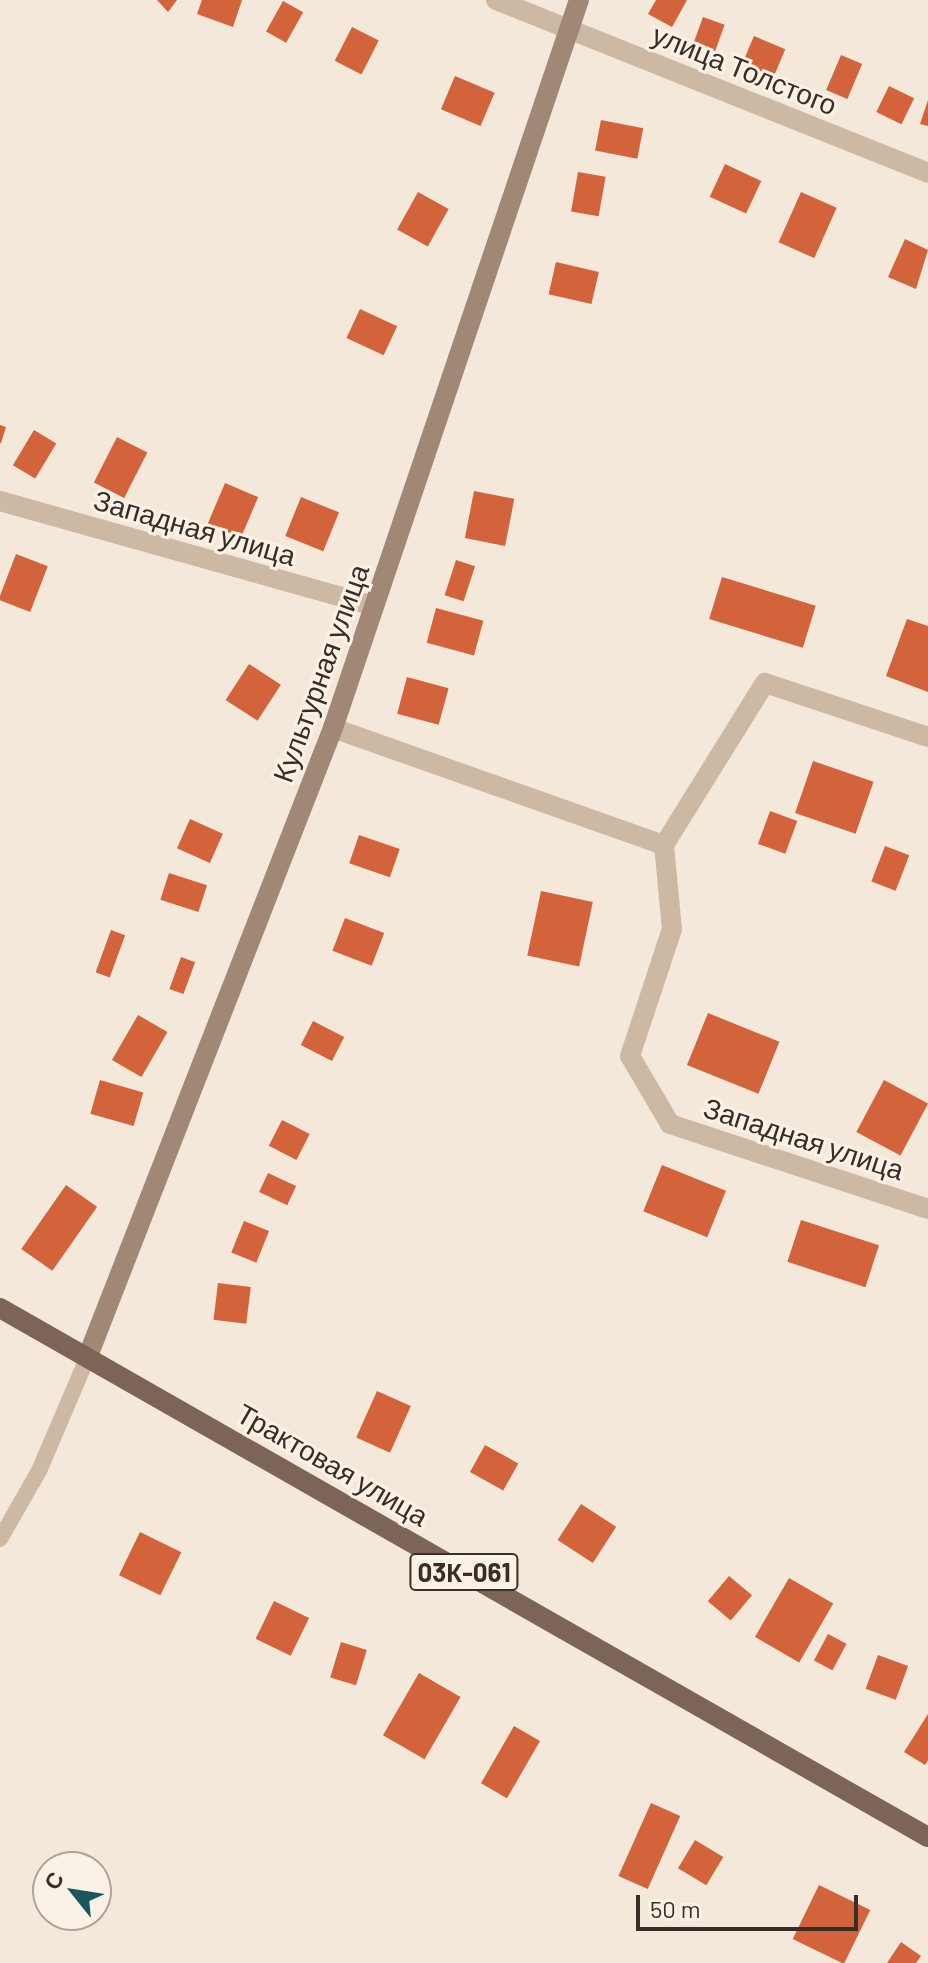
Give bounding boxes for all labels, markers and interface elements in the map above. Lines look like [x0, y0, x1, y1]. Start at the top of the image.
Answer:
street label: улица Толстого [648, 17, 842, 121]
street label: Западная улица [90, 482, 300, 572]
street label: Культурная улица [265, 559, 375, 787]
street label: Западная улица [700, 1090, 908, 1186]
street label: Трактовая улица [231, 1396, 435, 1532]
road number: 03К-061 [408, 1550, 520, 1594]
north arrow [32, 1851, 112, 1931]
text: С [38, 1867, 68, 1893]
scale bar [640, 1879, 862, 1929]
text: 50 m [650, 1894, 701, 1923]

